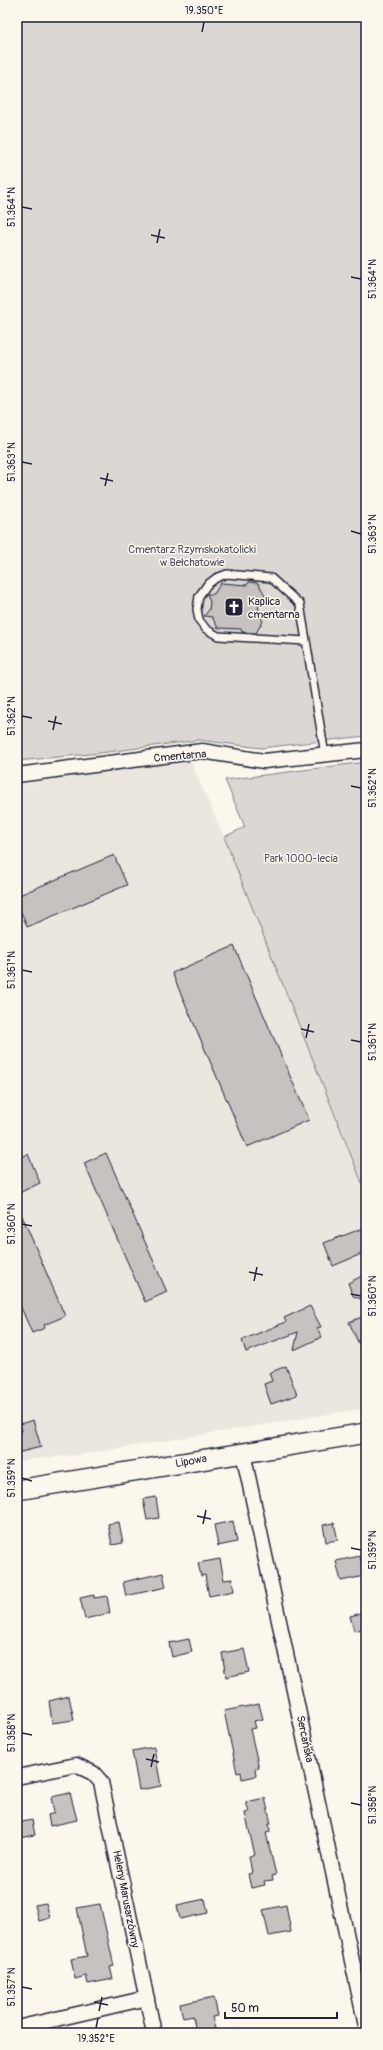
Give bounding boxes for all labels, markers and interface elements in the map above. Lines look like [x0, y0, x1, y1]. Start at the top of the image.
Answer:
text: 19.350°E [185, 5, 223, 17]
text: 51.364°N [6, 187, 18, 227]
text: 51.364°N [367, 259, 379, 299]
text: 51.363°N [6, 442, 18, 482]
text: 51.363°N [367, 514, 379, 554]
park label: Cmentarz Rzymskokatolicki w Bełchatowie [128, 543, 256, 569]
place label: Kaplica cmentarna [248, 595, 300, 621]
church icon: Kaplica cmentarna [223, 596, 245, 618]
text: 51.362°N [6, 696, 18, 736]
street label: Cmentarna [153, 747, 207, 765]
text: 51.362°N [367, 768, 379, 808]
park label: Park 1000-lecia [264, 852, 338, 865]
text: 51.361°N [6, 951, 18, 989]
text: 51.361°N [367, 1023, 379, 1061]
text: 51.360°N [6, 1203, 18, 1244]
text: 51.360°N [367, 1275, 379, 1316]
street label: Lipowa [174, 1452, 208, 1470]
text: 51.359°N [6, 1458, 18, 1497]
text: 51.359°N [367, 1530, 379, 1569]
text: 51.358°N [6, 1713, 18, 1752]
street label: Sercańska [294, 1714, 316, 1764]
text: 51.358°N [367, 1785, 379, 1824]
street label: Heleny Marusarzówny [110, 1849, 142, 1949]
text: 51.357°N [6, 1967, 18, 2006]
scale bar [225, 1994, 337, 2020]
text: 50 m [231, 2001, 259, 2016]
text: 19.352°E [77, 2033, 115, 2045]

